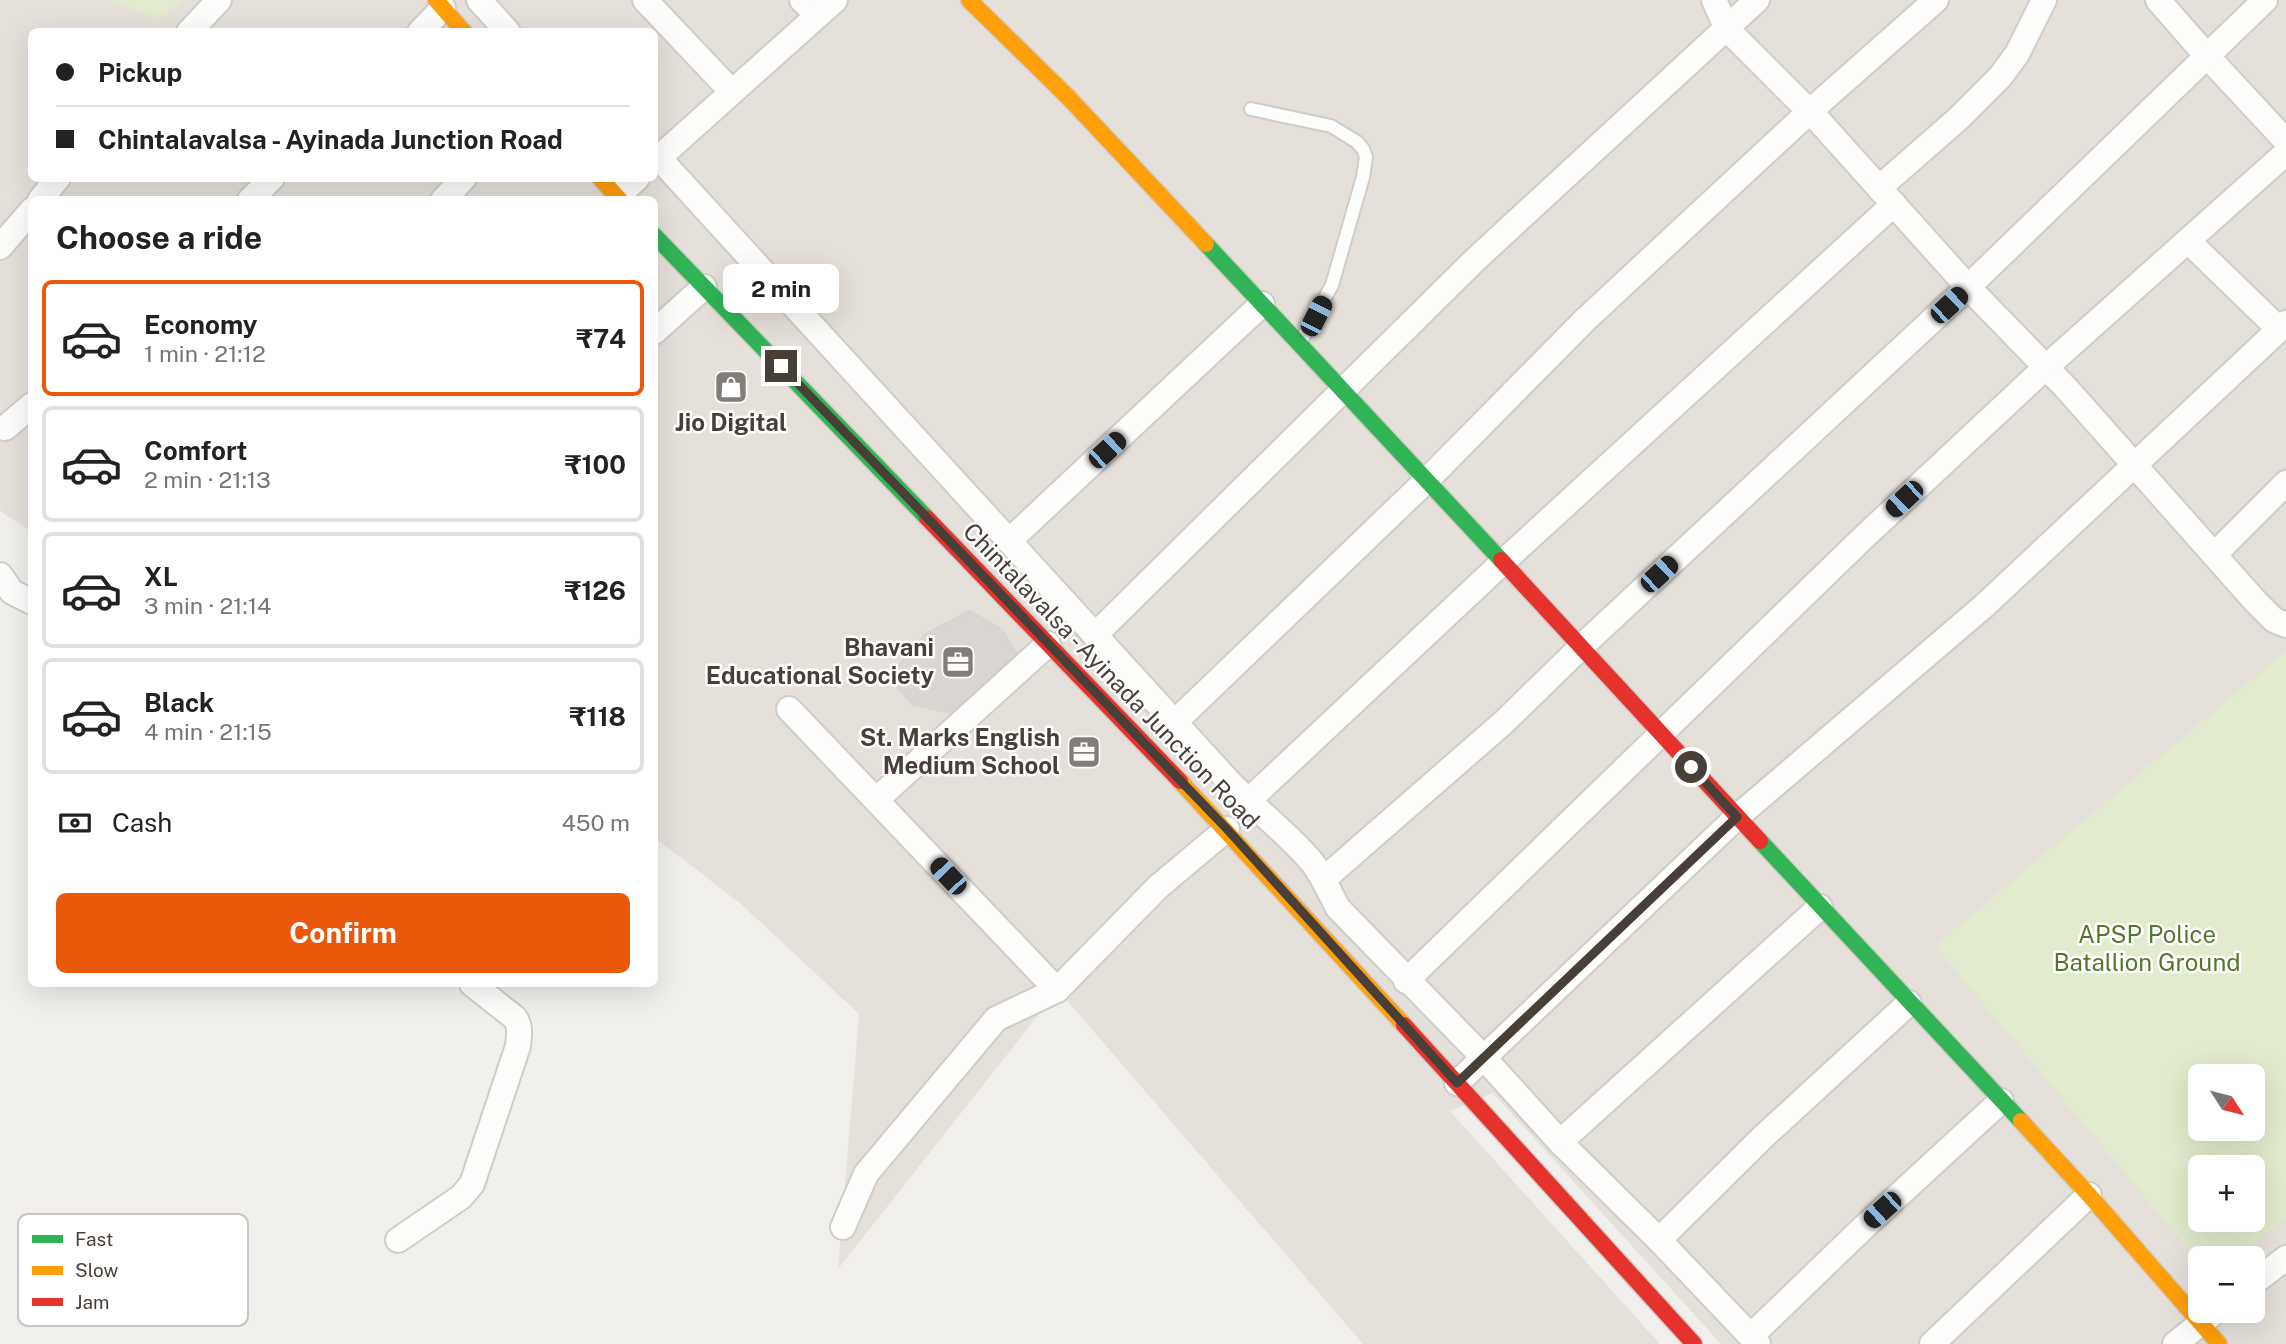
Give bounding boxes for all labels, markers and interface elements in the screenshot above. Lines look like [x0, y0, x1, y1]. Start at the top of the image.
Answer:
text: Pickup [98, 57, 182, 88]
text: Chintalavalsa - Ayinada Junction Road [98, 124, 563, 155]
text: Choose a ride [56, 219, 262, 256]
callout: 2 min [723, 264, 839, 314]
text: 2 min [751, 275, 811, 302]
car [1927, 283, 1972, 327]
car [1298, 293, 1335, 339]
icon: car [60, 307, 123, 370]
text: Economy [144, 309, 257, 340]
text: ₹74 [576, 323, 626, 354]
text: 1 min · 21:12 [144, 340, 266, 367]
route end [765, 350, 797, 382]
shop icon: Jio Digital [712, 368, 750, 406]
place label: Jio Digital [675, 408, 787, 436]
car [1085, 428, 1130, 472]
icon: car [60, 433, 123, 496]
text: Comfort [144, 435, 247, 466]
text: ₹100 [565, 449, 626, 480]
text: 2 min · 21:13 [144, 466, 271, 493]
car [1882, 477, 1927, 521]
street label: Chintalavalsa - Ayinada Junction Road [958, 517, 1266, 834]
car [1637, 552, 1682, 596]
icon: car [60, 559, 123, 622]
text: XL [144, 561, 178, 592]
text: ₹126 [564, 575, 626, 606]
text: 3 min · 21:14 [144, 592, 271, 619]
place label: Bhavani Educational Society [706, 633, 934, 689]
office icon: Bhavani Educational Society [939, 643, 977, 681]
icon: car [60, 685, 123, 748]
text: Black [144, 687, 214, 718]
text: ₹118 [570, 701, 626, 732]
text: 4 min · 21:15 [144, 718, 272, 745]
place label: St. Marks English Medium School [860, 723, 1060, 779]
office icon: St. Marks English Medium School [1065, 733, 1103, 771]
route start [1675, 751, 1707, 783]
icon: cash [56, 804, 94, 842]
text: Cash [112, 807, 172, 838]
text: 450 m [561, 809, 630, 836]
car [926, 853, 971, 899]
button: Confirm [56, 893, 630, 973]
park label: APSP Police Batallion Ground [2053, 920, 2241, 976]
north arrow [2188, 1064, 2264, 1141]
map controls [2188, 1064, 2265, 1323]
button: + [2188, 1155, 2265, 1232]
car [1860, 1188, 1905, 1232]
legend [18, 1214, 248, 1326]
text: Fast [75, 1228, 113, 1250]
button: − [2188, 1246, 2265, 1323]
text: Slow [75, 1259, 119, 1281]
text: Jam [75, 1291, 109, 1313]

